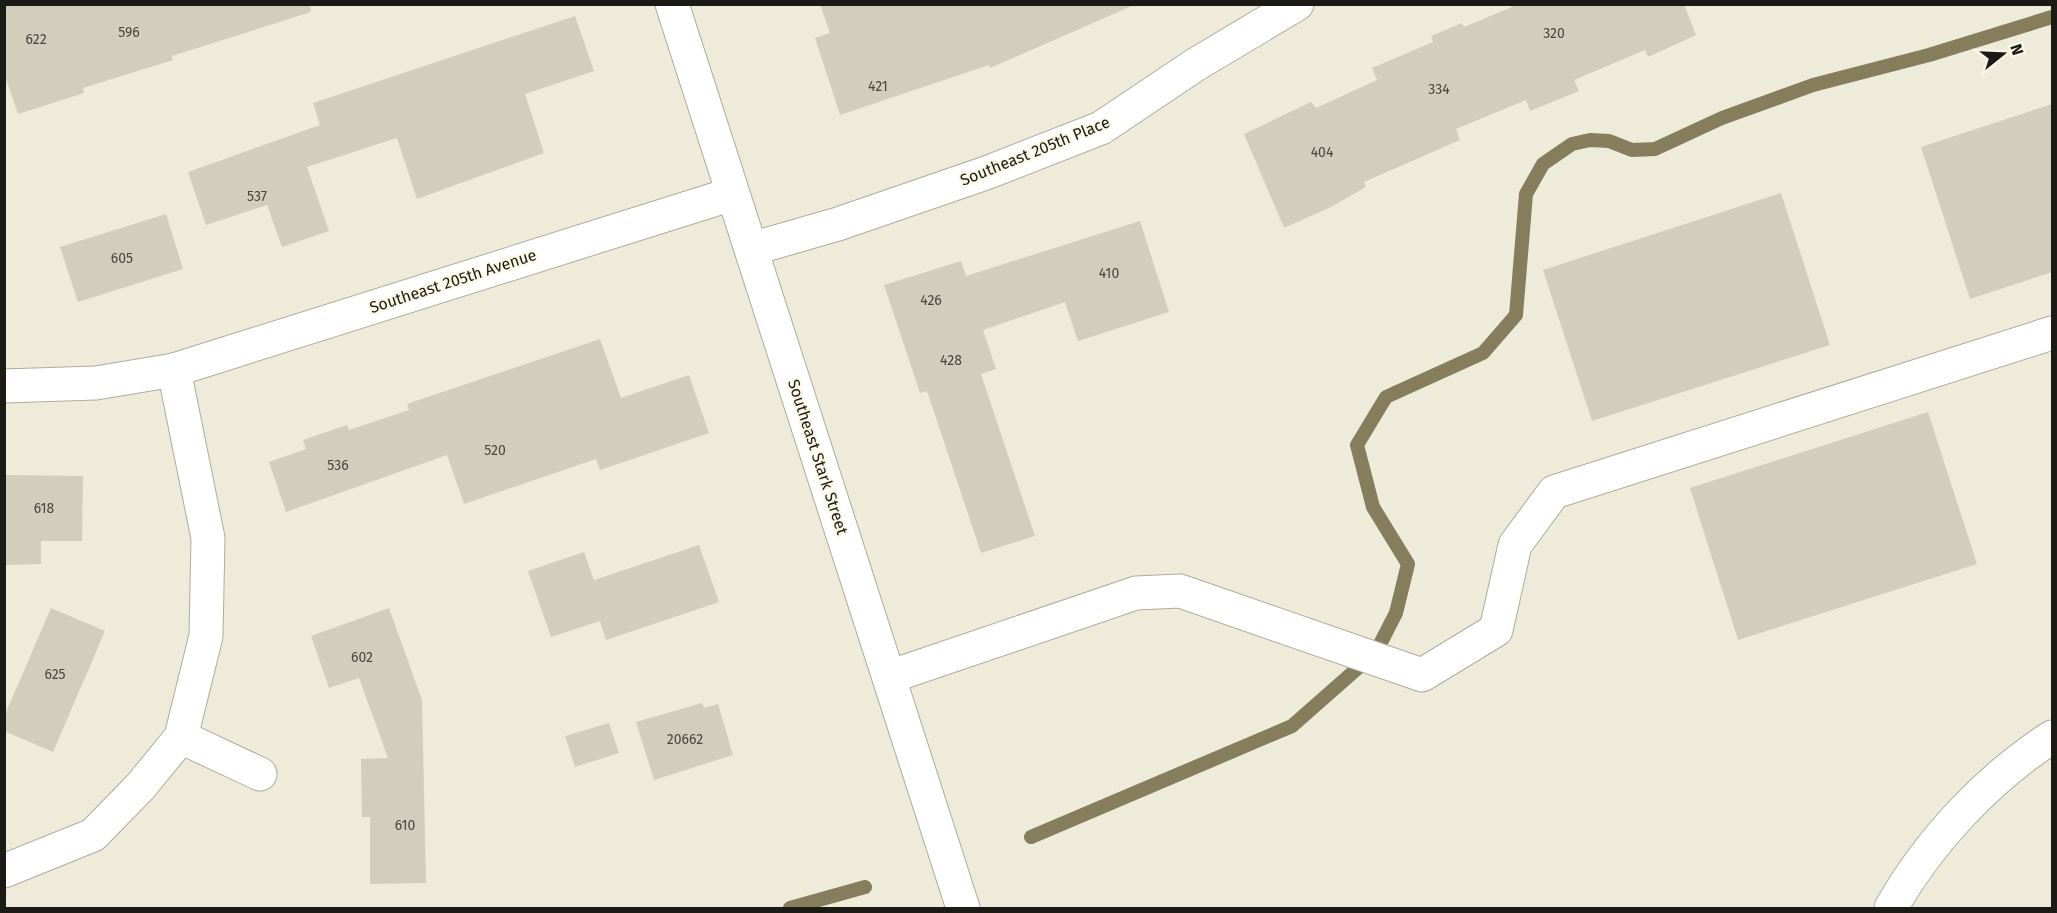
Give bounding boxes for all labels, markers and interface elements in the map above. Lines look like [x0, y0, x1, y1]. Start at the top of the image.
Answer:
house number: 596 [118, 24, 140, 41]
north arrow [1973, 24, 2033, 84]
house number: 320 [1543, 25, 1565, 42]
house number: 622 [25, 31, 47, 48]
text: N [2006, 42, 2027, 57]
house number: 421 [868, 78, 888, 95]
house number: 334 [1428, 81, 1450, 98]
street label: Southeast 205th Place [957, 112, 1113, 190]
house number: 404 [1311, 144, 1334, 161]
house number: 537 [247, 188, 267, 205]
street label: Southeast 205th Avenue [367, 245, 539, 317]
house number: 605 [111, 250, 133, 267]
house number: 410 [1099, 265, 1119, 282]
house number: 426 [920, 292, 942, 309]
house number: 428 [940, 352, 962, 369]
street label: Southeast Stark Street [784, 377, 852, 537]
house number: 520 [484, 442, 506, 459]
house number: 536 [327, 457, 349, 474]
house number: 618 [34, 500, 55, 517]
house number: 602 [351, 649, 373, 666]
house number: 625 [44, 666, 66, 683]
house number: 20662 [667, 731, 703, 748]
house number: 610 [395, 817, 416, 834]

